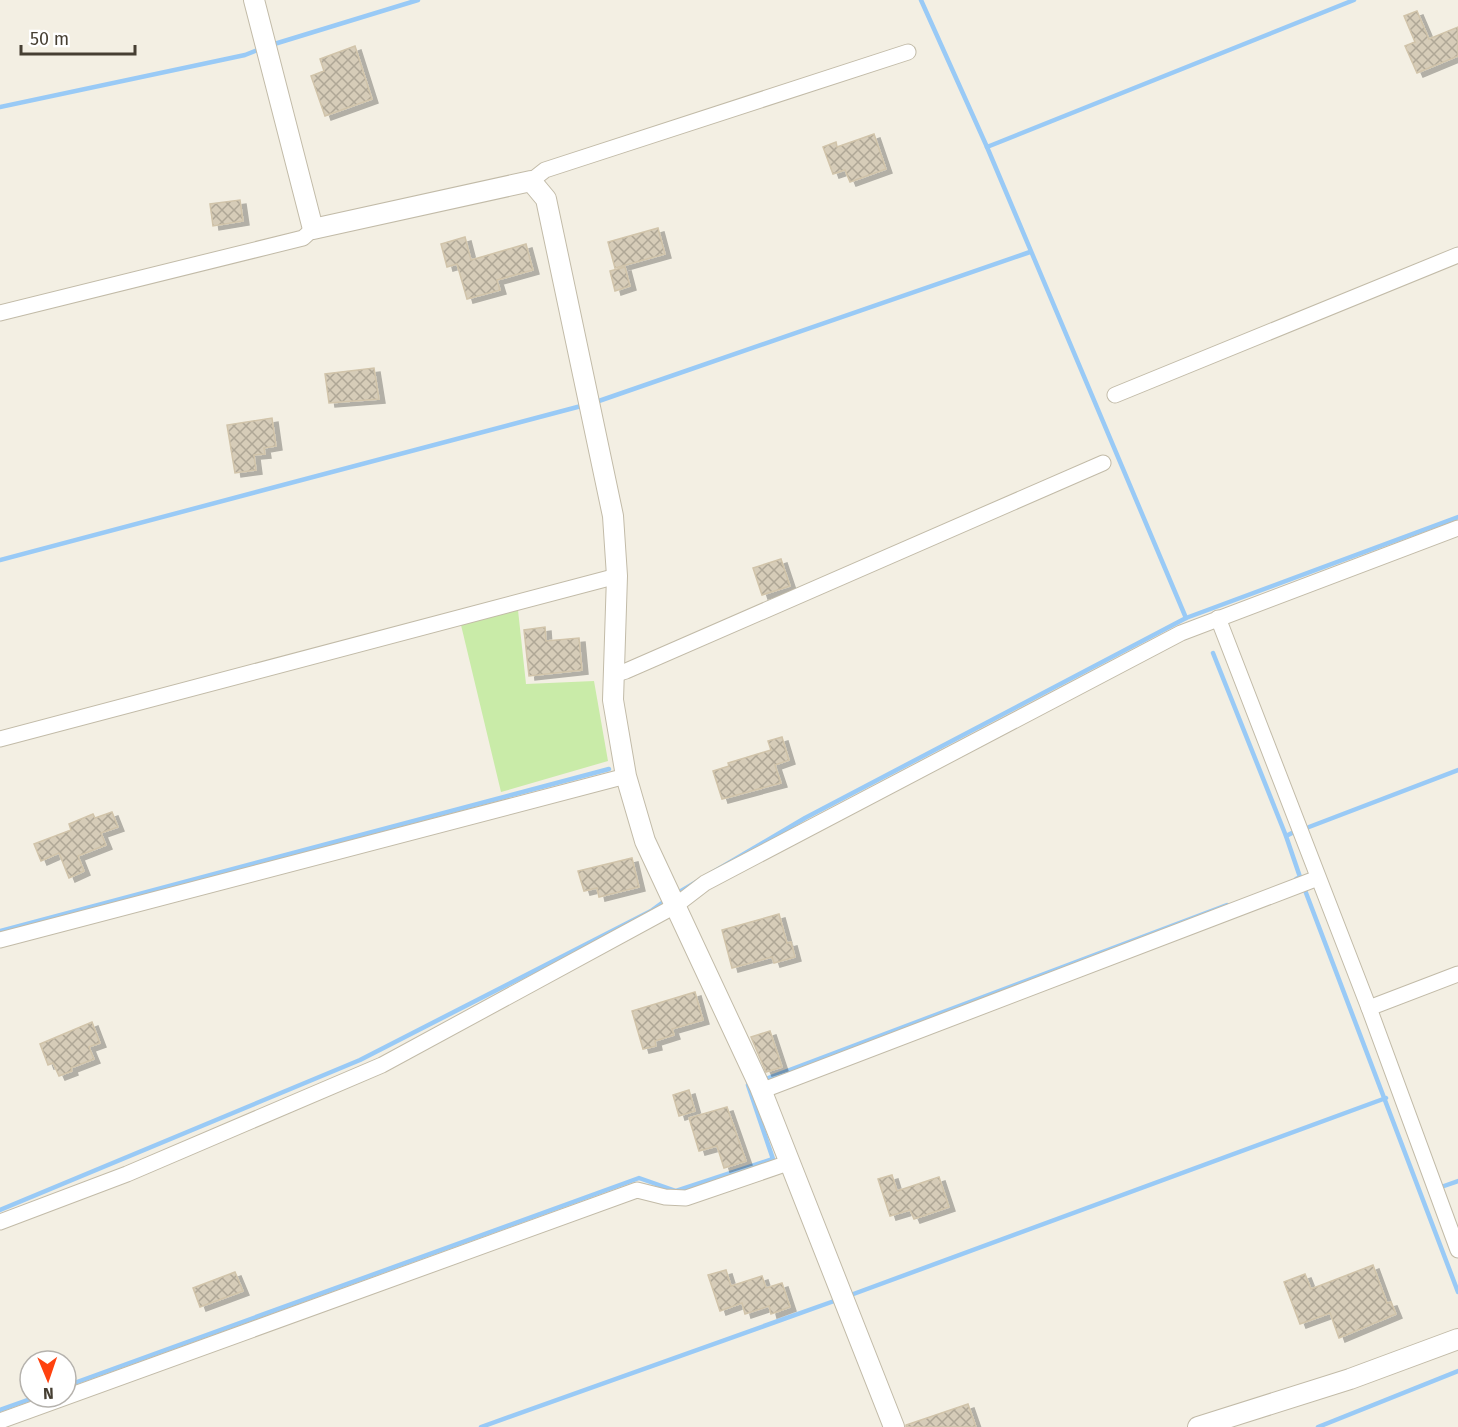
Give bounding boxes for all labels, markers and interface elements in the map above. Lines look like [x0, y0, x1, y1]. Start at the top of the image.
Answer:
scale bar [21, 18, 135, 56]
text: 50 m [30, 28, 69, 50]
north arrow [18, 1349, 78, 1409]
text: N [43, 1384, 54, 1403]

